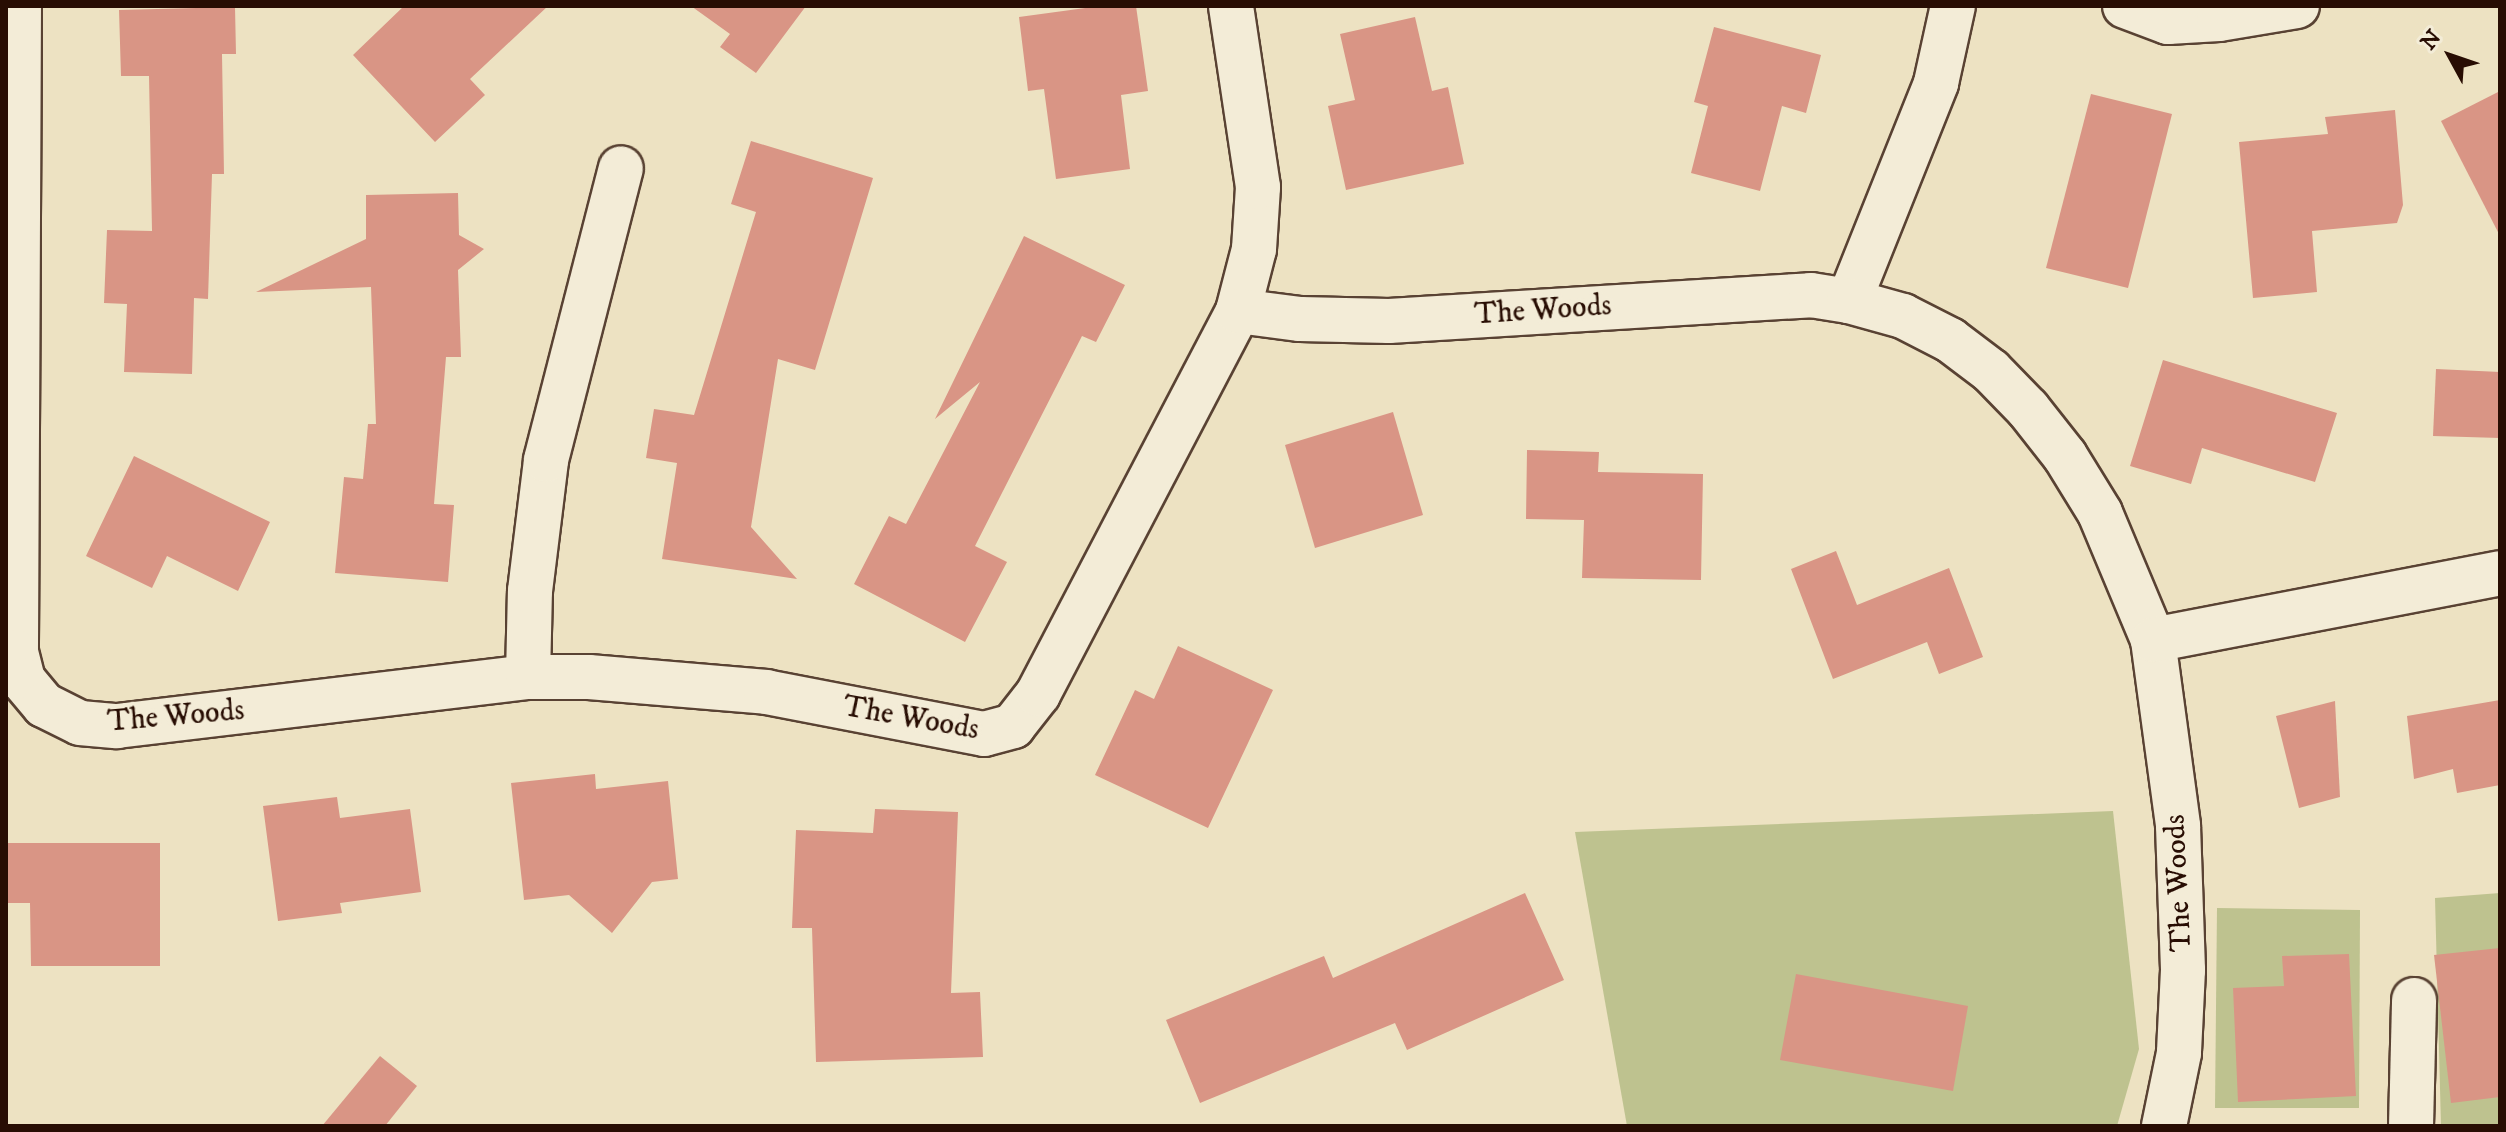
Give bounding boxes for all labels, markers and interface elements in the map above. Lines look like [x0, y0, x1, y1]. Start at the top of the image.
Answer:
north arrow [2410, 16, 2490, 96]
text: N [2415, 25, 2447, 56]
street label: The Woods [1473, 288, 1613, 334]
street label: The Woods [840, 689, 982, 749]
street label: The Woods [106, 693, 246, 741]
street label: The Woods [2157, 813, 2201, 953]

